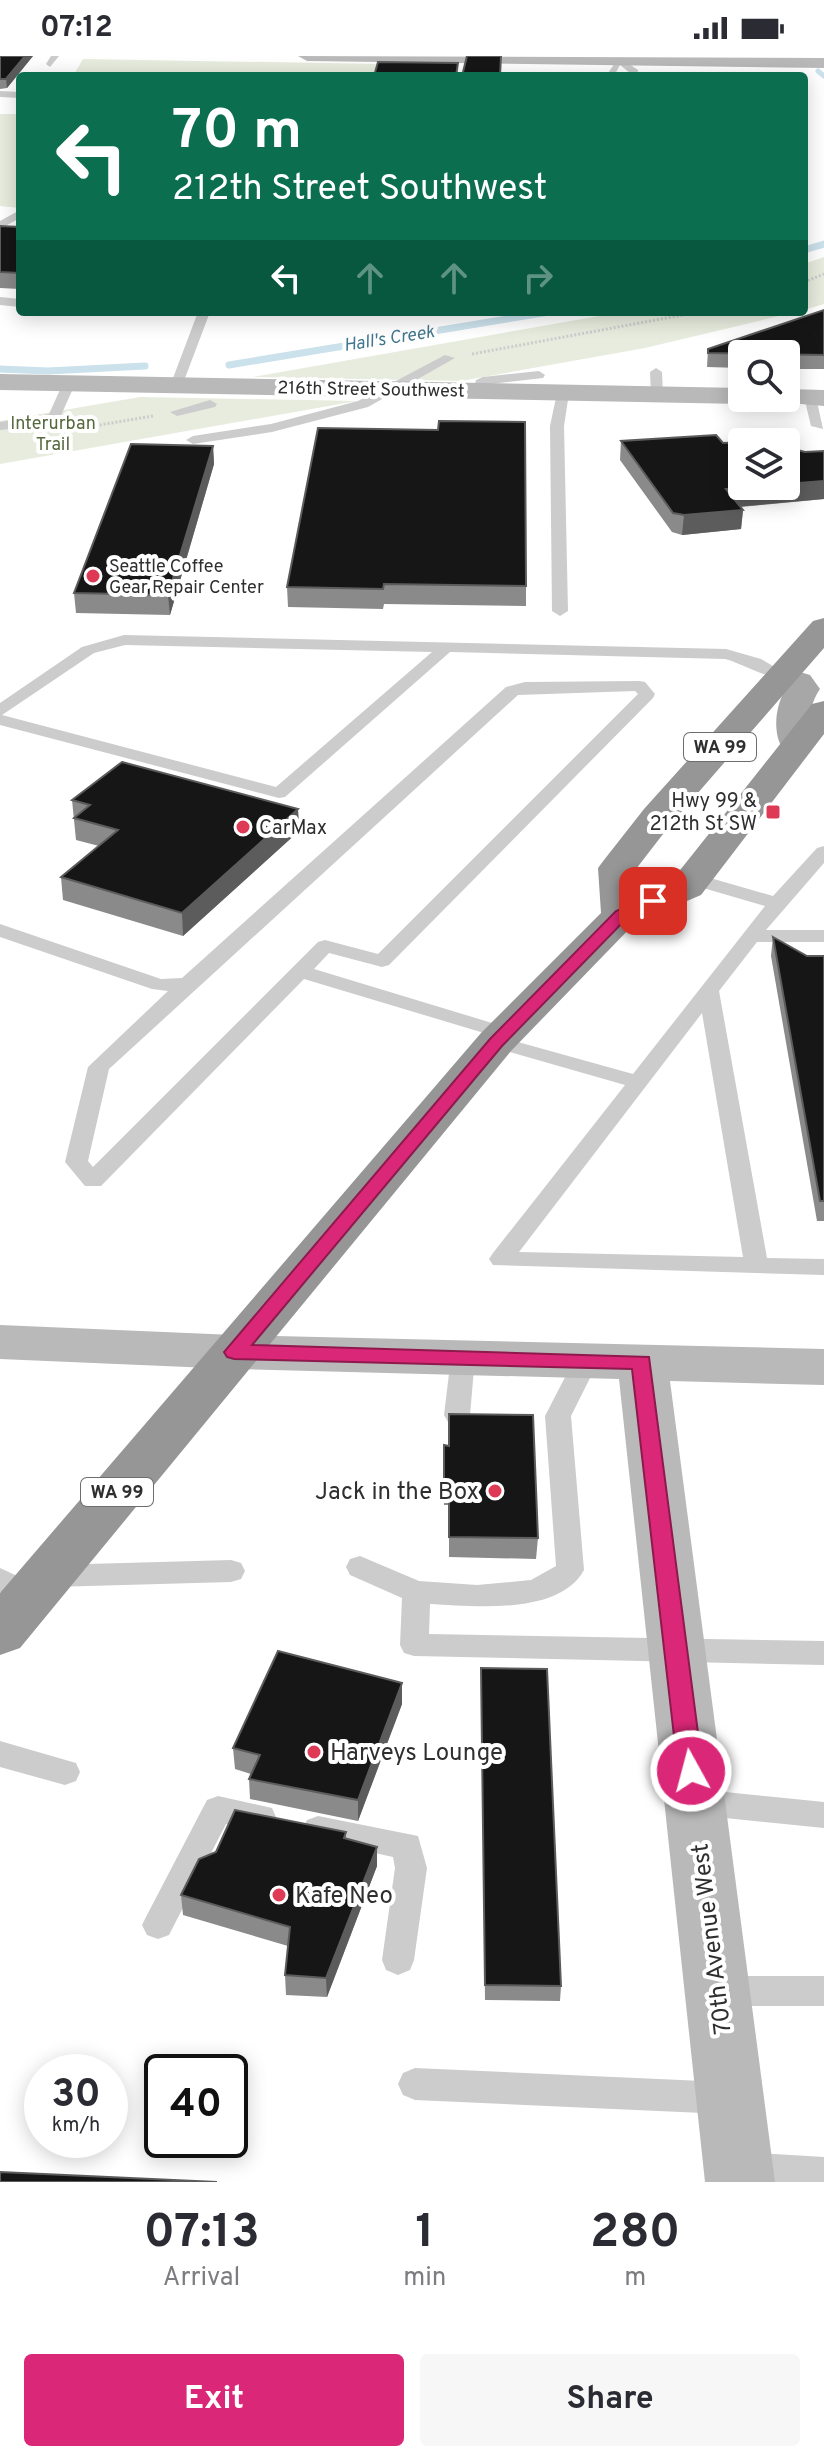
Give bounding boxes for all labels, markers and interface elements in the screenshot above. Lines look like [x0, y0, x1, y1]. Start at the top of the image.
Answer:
text: 07:12 [40, 10, 113, 47]
text: 70 m [172, 98, 302, 168]
icon: left [40, 104, 144, 208]
text: 212th Street Southwest [172, 167, 547, 213]
icon: left [264, 256, 308, 300]
icon: ahead [348, 256, 392, 300]
icon: ahead [432, 256, 476, 300]
icon: right [516, 256, 560, 300]
water label: Hall's Creek [342, 321, 437, 358]
map controls [728, 340, 800, 500]
button: search [728, 340, 800, 412]
street label: 216th Street Southwest [277, 377, 465, 404]
park label: Interurban Trail [10, 413, 96, 457]
button: layers [728, 428, 800, 500]
place label: Seattle Coffee Gear Repair Center [109, 556, 264, 600]
marker: Seattle Coffee Gear Repair Center [84, 567, 102, 585]
road number: WA 99 [684, 733, 756, 761]
place label: Hwy 99 & 212th St SW [650, 789, 757, 838]
marker: Hwy 99 & 212th St SW [764, 803, 782, 821]
place label: CarMax [259, 816, 327, 842]
marker: CarMax [234, 818, 252, 836]
pin [619, 867, 687, 935]
icon: arrive [631, 879, 675, 923]
road number: WA 99 [81, 1478, 153, 1506]
place label: Jack in the Box [315, 1478, 479, 1508]
marker: Jack in the Box [486, 1482, 504, 1500]
position arrow [649, 1729, 733, 1813]
place label: Harveys Lounge [330, 1739, 503, 1769]
marker: Harveys Lounge [305, 1743, 323, 1761]
street label: 70th Avenue West [686, 1842, 740, 2036]
place label: Kafe Neo [295, 1882, 393, 1912]
marker: Kafe Neo [270, 1886, 288, 1904]
speed limit sign: 40 [144, 2054, 248, 2158]
text: 30 [51, 2071, 101, 2121]
text: km/h [52, 2113, 100, 2139]
text: 07:13 [144, 2204, 260, 2264]
text: 1 [415, 2204, 434, 2264]
text: 280 [590, 2204, 680, 2264]
text: Arrival [163, 2262, 240, 2295]
text: min [403, 2262, 446, 2295]
text: m [624, 2262, 646, 2295]
button: Exit [24, 2354, 404, 2446]
button: Share [420, 2354, 800, 2446]

